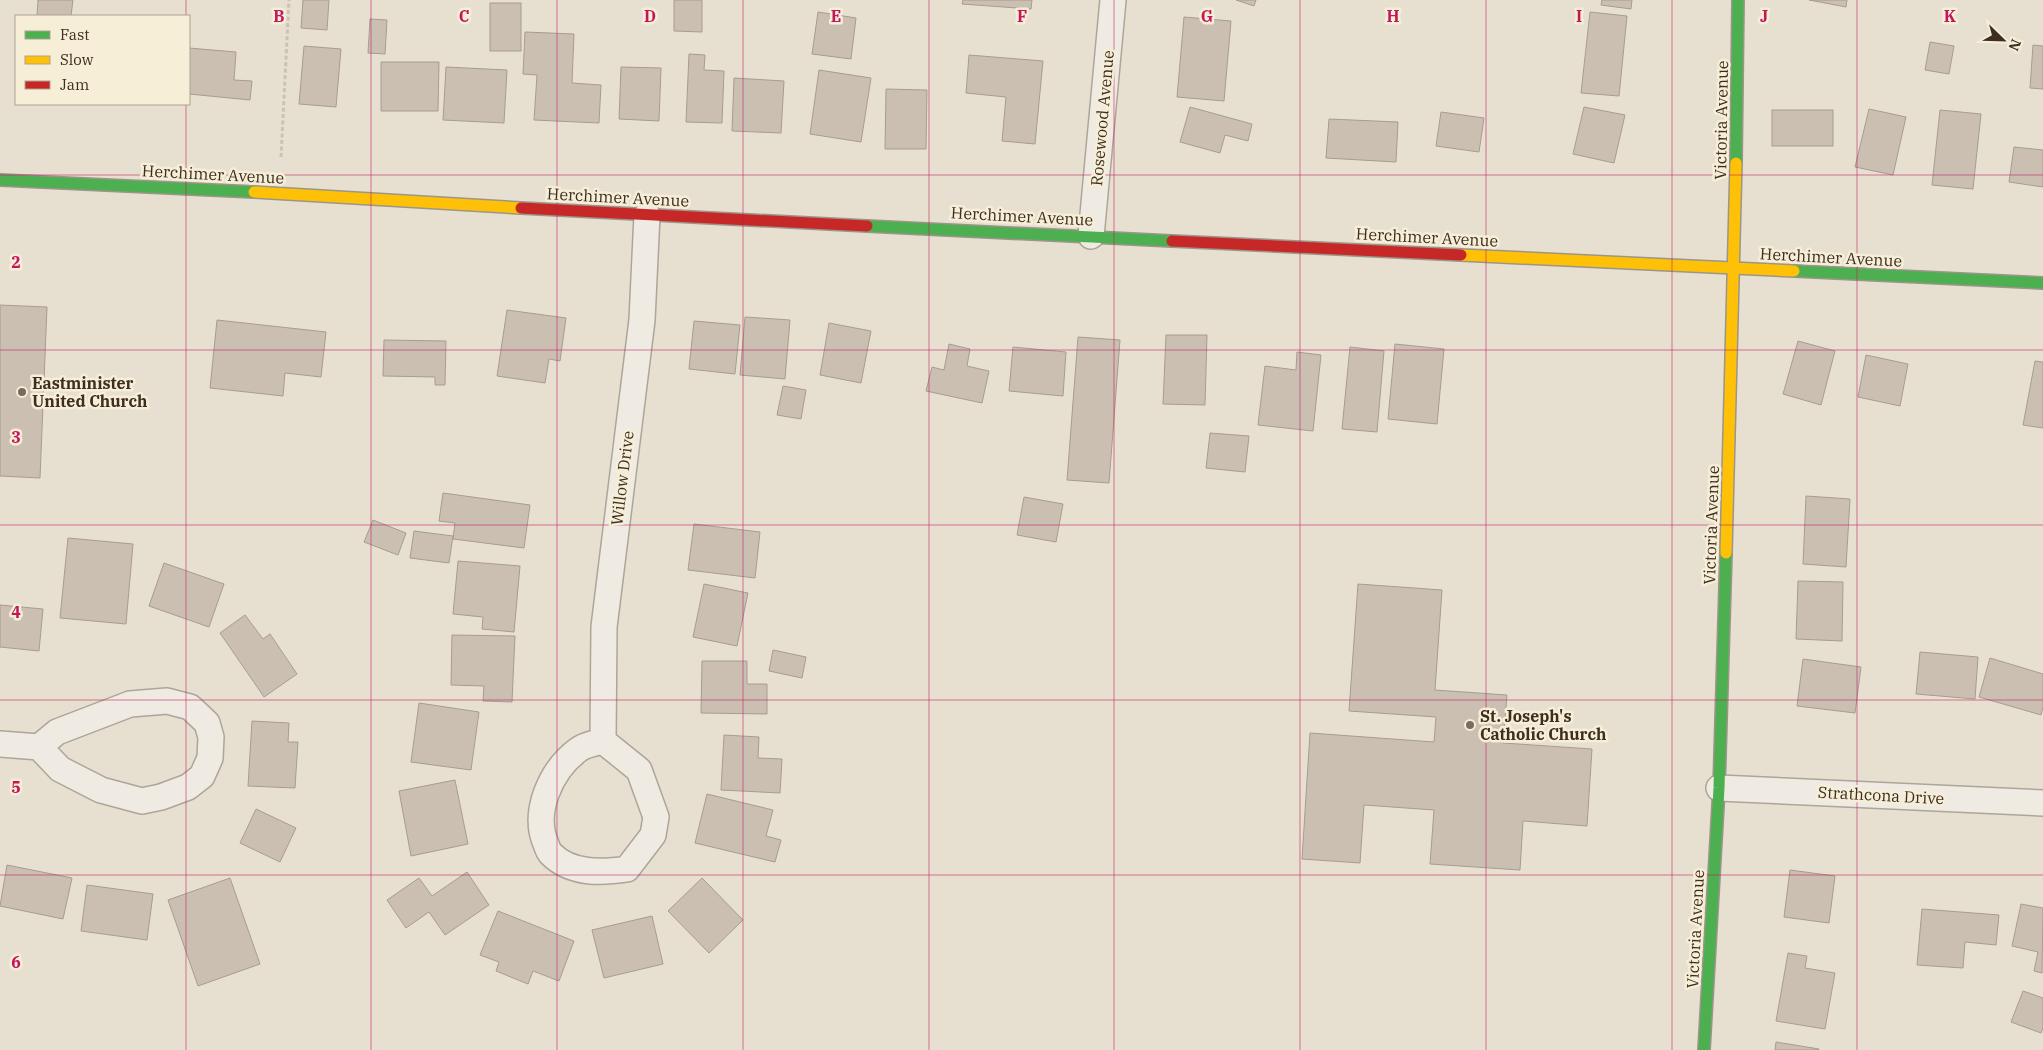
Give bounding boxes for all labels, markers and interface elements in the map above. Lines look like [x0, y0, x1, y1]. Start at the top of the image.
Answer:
text: B [273, 6, 285, 26]
text: C [459, 6, 469, 26]
text: D [644, 6, 656, 26]
text: E [831, 6, 841, 26]
text: F [1017, 6, 1027, 26]
text: G [1201, 6, 1213, 26]
text: H [1387, 6, 1400, 26]
text: I [1576, 6, 1582, 26]
text: J [1760, 6, 1768, 26]
text: K [1944, 6, 1957, 26]
legend [15, 15, 190, 105]
north arrow [1978, 15, 2028, 65]
text: Fast [60, 25, 90, 44]
text: N [2005, 36, 2025, 54]
street label: Rosewood Avenue [1086, 49, 1118, 187]
text: Slow [60, 50, 94, 69]
street label: Victoria Avenue [1710, 60, 1732, 180]
text: Jam [60, 75, 89, 94]
street label: Herchimer Avenue [141, 160, 285, 188]
street label: Herchimer Avenue [546, 183, 690, 211]
street label: Herchimer Avenue [950, 202, 1094, 230]
street label: Herchimer Avenue [1355, 223, 1499, 251]
street label: Herchimer Avenue [1759, 243, 1903, 271]
text: 2 [11, 252, 21, 272]
place label: Eastminister United Church [32, 373, 147, 411]
marker: Eastminister United Church [16, 386, 28, 398]
text: 3 [11, 427, 21, 447]
street label: Willow Drive [606, 429, 638, 527]
street label: Victoria Avenue [1699, 465, 1723, 585]
text: 4 [11, 602, 21, 622]
place label: St. Joseph's Catholic Church [1480, 706, 1606, 744]
marker: St. Joseph's Catholic Church [1464, 719, 1476, 731]
text: 5 [11, 777, 21, 797]
street label: Strathcona Drive [1817, 782, 1945, 808]
street label: Victoria Avenue [1682, 869, 1708, 989]
text: 6 [11, 952, 21, 972]

